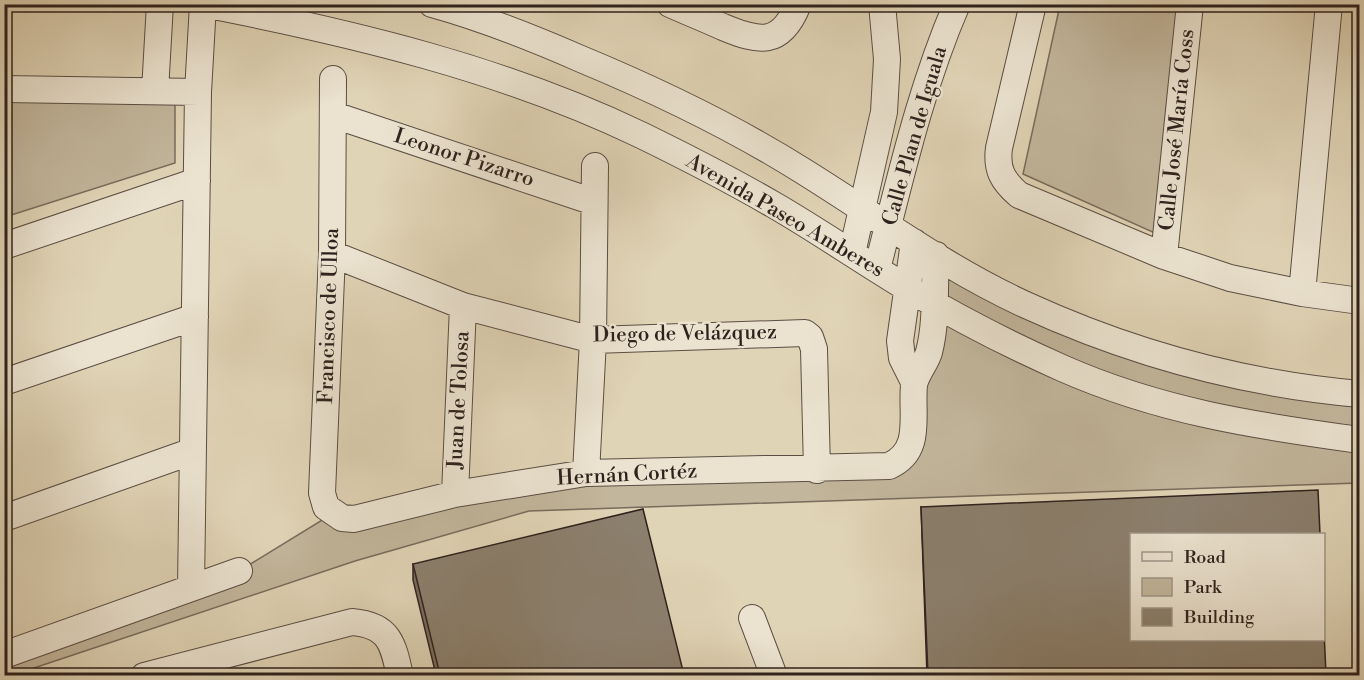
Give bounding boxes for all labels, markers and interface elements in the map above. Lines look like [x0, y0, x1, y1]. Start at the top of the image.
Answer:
street label: Calle José María Coss [1153, 28, 1201, 232]
street label: Calle Plan de Iguala [877, 43, 953, 229]
street label: Leonor Pizarro [390, 123, 538, 193]
street label: Avenida Paseo Amberes [680, 148, 889, 283]
street label: Francisco de Ulloa [313, 227, 345, 405]
street label: Diego de Velázquez [593, 319, 777, 349]
street label: Juan de Tolosa [442, 330, 476, 470]
street label: Hernán Cortéz [556, 458, 698, 492]
legend [1130, 533, 1325, 641]
text: Road [1184, 546, 1227, 569]
text: Park [1184, 576, 1223, 599]
text: Building [1183, 606, 1255, 629]

